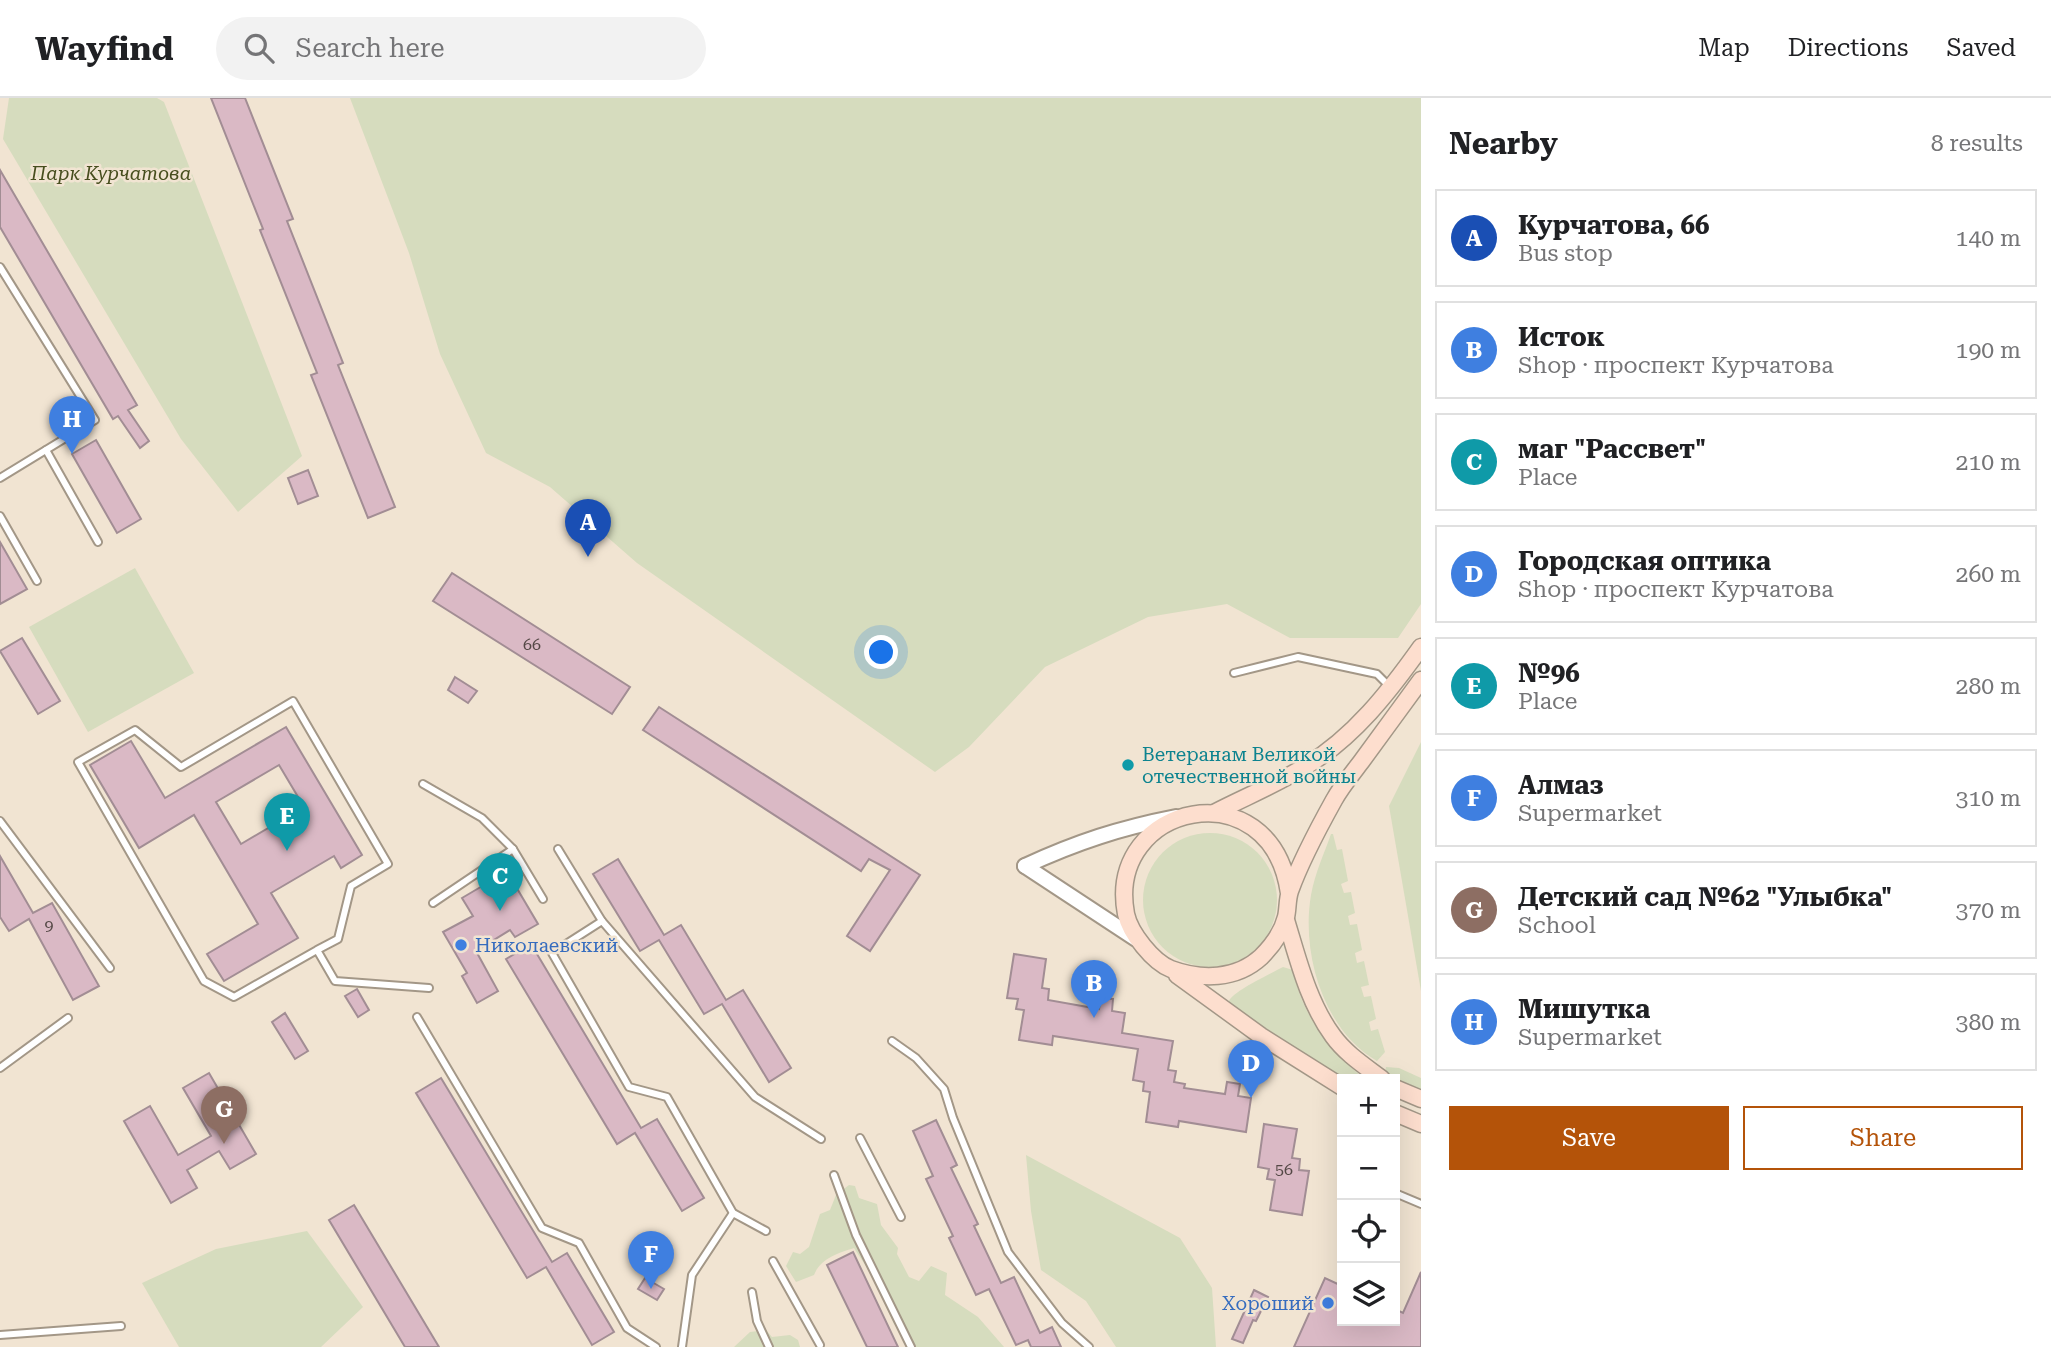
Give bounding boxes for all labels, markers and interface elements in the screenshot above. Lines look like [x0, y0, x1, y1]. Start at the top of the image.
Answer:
search box [216, 17, 706, 80]
text: Wayfind [35, 29, 174, 68]
icon: search [240, 29, 278, 67]
text: Search here [296, 33, 445, 63]
text: Map [1698, 34, 1750, 62]
text: Directions [1788, 34, 1908, 62]
text: Saved [1946, 34, 2016, 62]
text: Nearby [1449, 126, 1558, 161]
text: 8 results [1931, 130, 2023, 157]
park label: Парк Курчатова [30, 162, 191, 185]
text: Курчатова, 66 [1518, 210, 1710, 240]
text: A [1466, 225, 1482, 252]
text: 140 m [1956, 225, 2021, 252]
text: Bus stop [1518, 240, 1613, 267]
text: Исток [1518, 322, 1605, 352]
text: B [1466, 337, 1482, 364]
text: 190 m [1956, 337, 2021, 364]
text: Shop · проспект Курчатова [1518, 352, 1834, 379]
pin: H [49, 396, 95, 454]
text: маг "Рассвет" [1518, 434, 1706, 464]
text: C [1466, 449, 1482, 476]
text: 210 m [1956, 449, 2021, 476]
text: Place [1518, 464, 1577, 491]
pin: A [565, 499, 611, 557]
text: Городская оптика [1518, 546, 1771, 576]
text: D [1465, 561, 1483, 588]
text: 260 m [1956, 561, 2021, 588]
text: Shop · проспект Курчатова [1518, 576, 1834, 603]
house number: 66 [523, 635, 541, 654]
your location [864, 635, 898, 669]
text: №96 [1518, 658, 1580, 688]
text: E [1467, 673, 1481, 700]
text: 280 m [1956, 673, 2021, 700]
text: Place [1518, 688, 1577, 715]
place label: Ветеранам Великой отечественной войны [1142, 743, 1356, 788]
marker: Ветеранам Великой отечественной войны [1120, 757, 1136, 773]
text: Алмаз [1518, 770, 1604, 800]
text: F [1467, 785, 1481, 812]
text: 310 m [1956, 785, 2021, 812]
pin: E [264, 793, 310, 851]
text: Supermarket [1518, 800, 1662, 827]
pin: C [477, 853, 523, 911]
text: Детский сад №62 "Улыбка" [1518, 882, 1892, 912]
text: G [1465, 897, 1483, 924]
text: 370 m [1956, 897, 2021, 924]
text: School [1518, 912, 1596, 939]
house number: 9 [45, 916, 54, 935]
place label: Николаевский [475, 934, 618, 957]
marker: Николаевский [453, 937, 469, 953]
pin: B [1071, 960, 1117, 1018]
text: Мишутка [1518, 994, 1650, 1024]
text: H [1465, 1009, 1484, 1036]
text: 380 m [1956, 1009, 2021, 1036]
text: Supermarket [1518, 1024, 1662, 1051]
pin: D [1228, 1040, 1274, 1098]
map controls [1337, 1074, 1400, 1326]
button: + [1337, 1074, 1400, 1137]
pin: G [201, 1086, 247, 1144]
button: Save [1449, 1106, 1729, 1170]
button: Share [1743, 1106, 2023, 1170]
button: − [1337, 1137, 1400, 1200]
house number: 56 [1275, 1160, 1293, 1179]
button: locate [1337, 1200, 1400, 1263]
pin: F [628, 1231, 674, 1289]
button: layers [1337, 1263, 1400, 1326]
place label: Хороший [1222, 1292, 1314, 1315]
marker: Хороший [1320, 1295, 1336, 1311]

